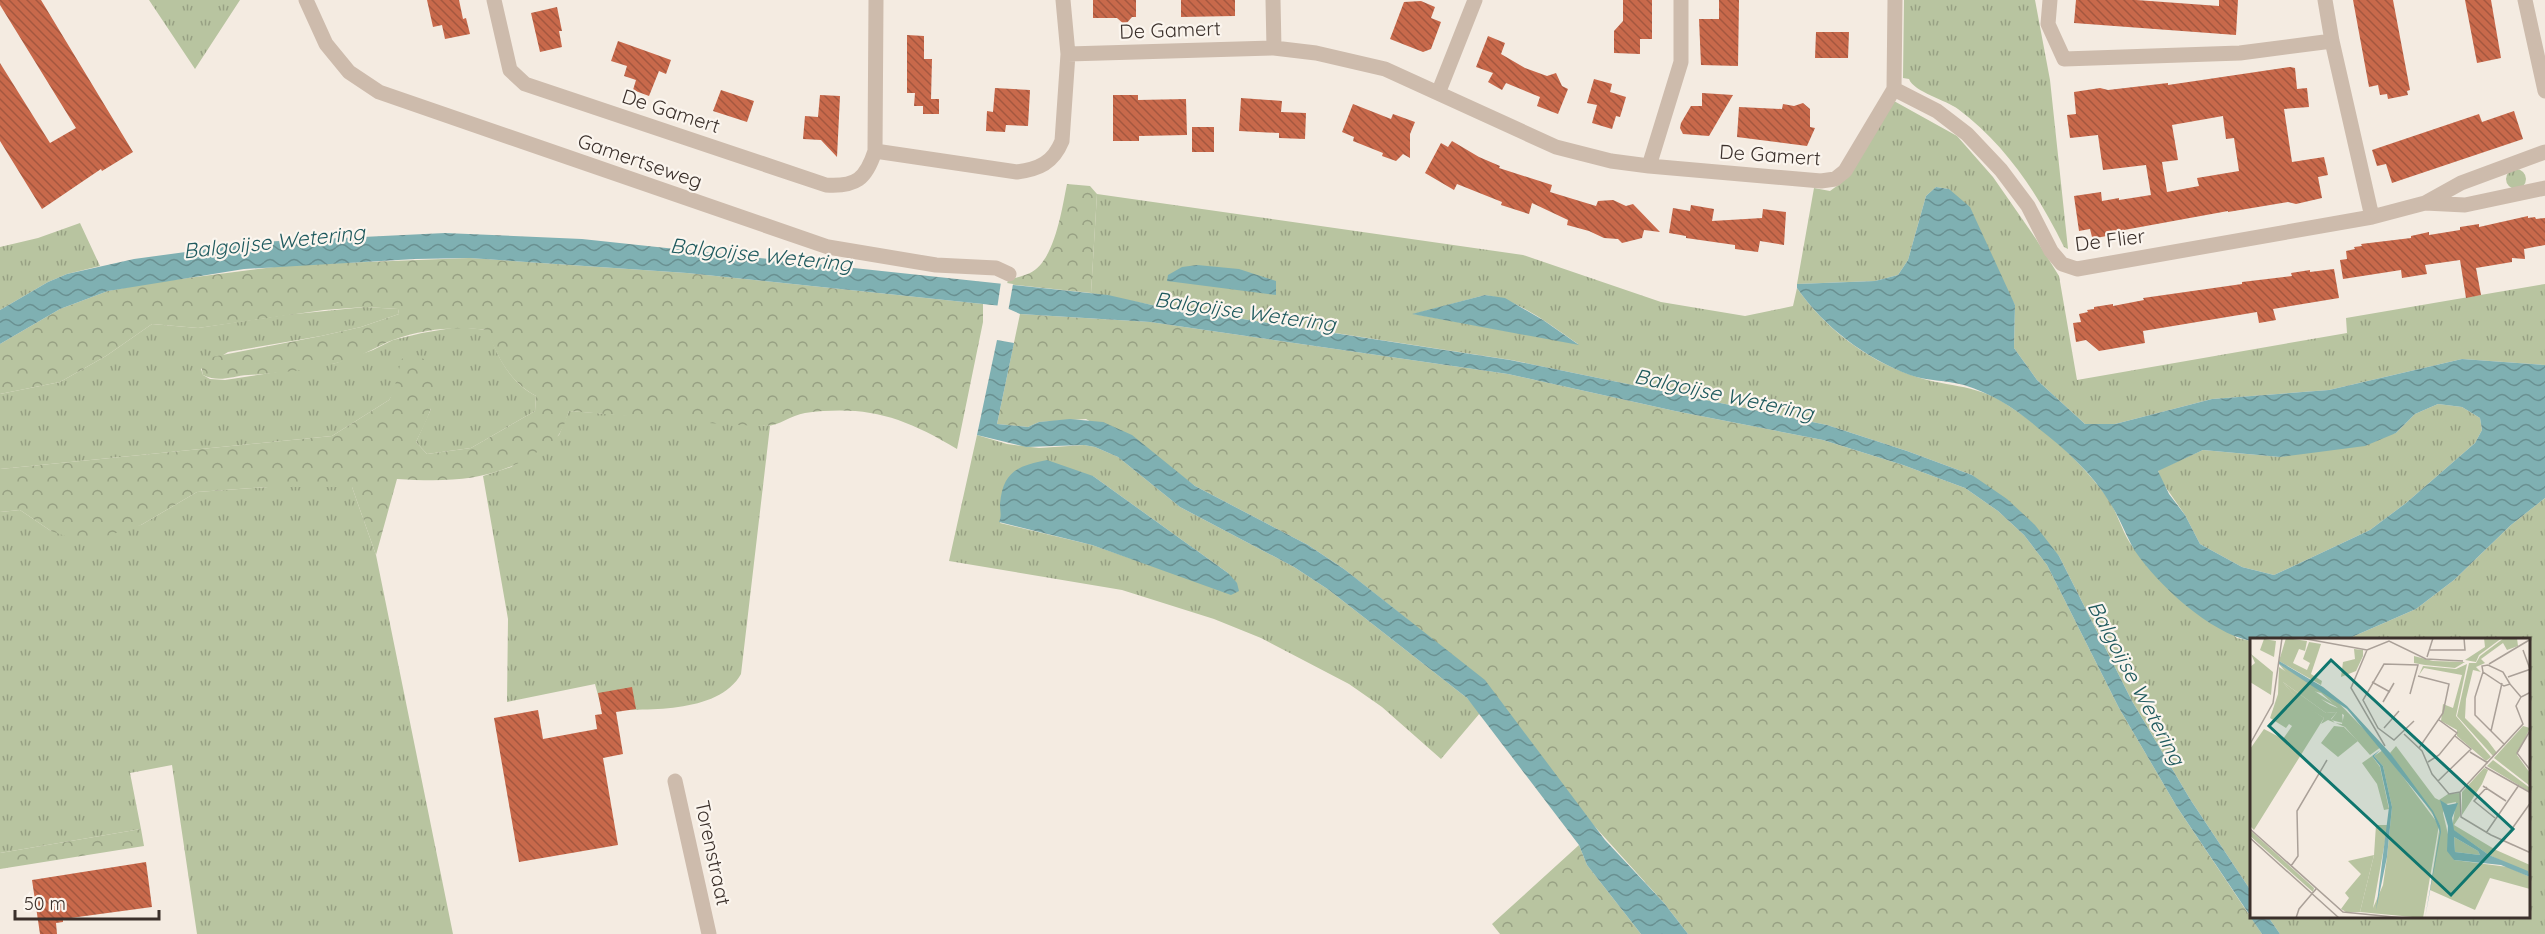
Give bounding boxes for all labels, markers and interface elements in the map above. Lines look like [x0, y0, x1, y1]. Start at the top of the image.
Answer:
street label: De Gamert [1119, 15, 1221, 44]
street label: De Gamert [619, 83, 724, 138]
street label: Gamertseweg [575, 128, 706, 194]
street label: De Gamert [1718, 138, 1822, 171]
water label: Balgoijse Wetering [182, 218, 368, 263]
street label: De Flier [2073, 223, 2147, 256]
water label: Balgoijse Wetering [669, 232, 855, 277]
water label: Balgoijse Wetering [1153, 285, 1339, 337]
water label: Balgoijse Wetering [1632, 362, 1818, 426]
water label: Balgoijse Wetering [2083, 596, 2192, 771]
inset map [2250, 638, 2530, 919]
street label: Torenstraat [690, 798, 737, 908]
scale bar [15, 883, 159, 921]
text: 50 m [24, 892, 66, 915]

